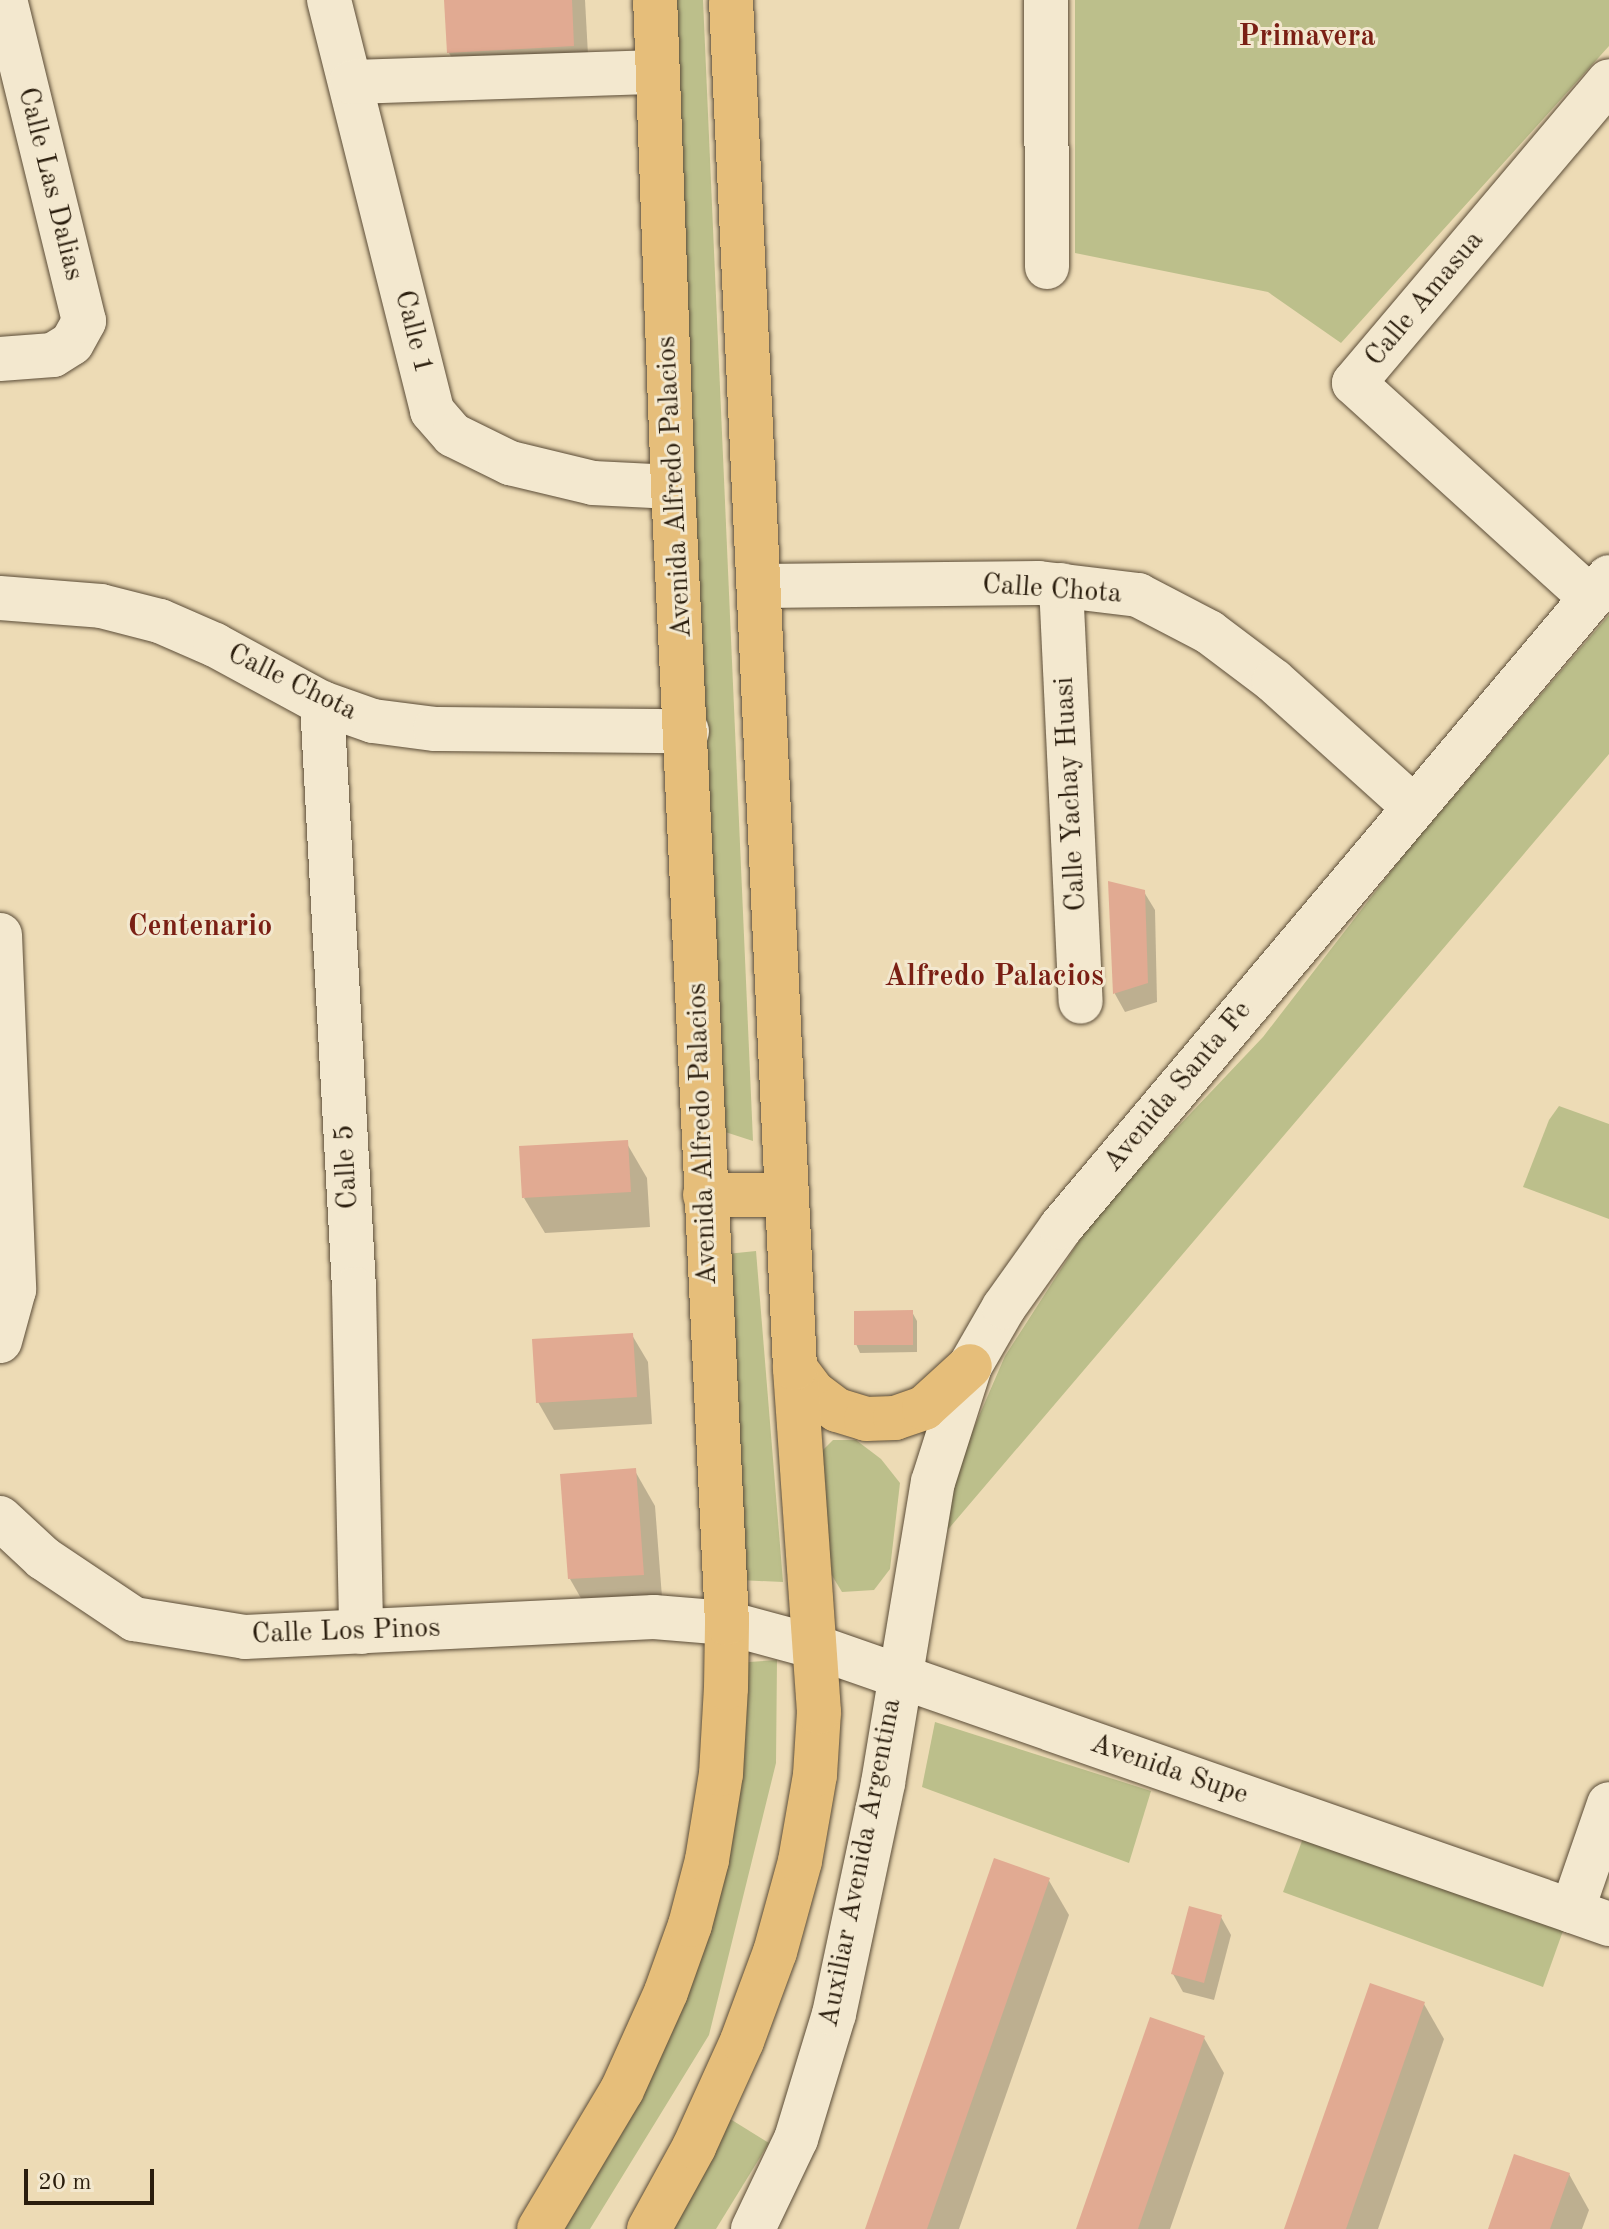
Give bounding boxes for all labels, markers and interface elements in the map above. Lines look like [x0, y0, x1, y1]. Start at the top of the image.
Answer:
district label: Primavera [1238, 19, 1376, 55]
street label: Calle Las Dalias [10, 84, 90, 284]
street label: Calle Amasua [1359, 224, 1491, 374]
street label: Calle 1 [386, 287, 440, 377]
street label: Avenida Alfredo Palacios [650, 335, 700, 639]
street label: Calle Chota [981, 568, 1123, 612]
street label: Calle Chota [222, 637, 362, 729]
street label: Calle Yachay Huasi [1048, 676, 1094, 912]
district label: Centenario [128, 909, 272, 945]
district label: Alfredo Palacios [884, 959, 1104, 995]
street label: Avenida Alfredo Palacios [681, 982, 725, 1286]
street label: Avenida Santa Fe [1097, 995, 1259, 1179]
street label: Calle 5 [328, 1124, 366, 1210]
street label: Calle Los Pinos [251, 1612, 441, 1652]
street label: Auxiliar Avenida Argentina [813, 1696, 909, 2030]
street label: Avenida Supe [1086, 1727, 1252, 1813]
scale bar [28, 2153, 158, 2203]
text: 20 m [38, 2171, 92, 2195]

